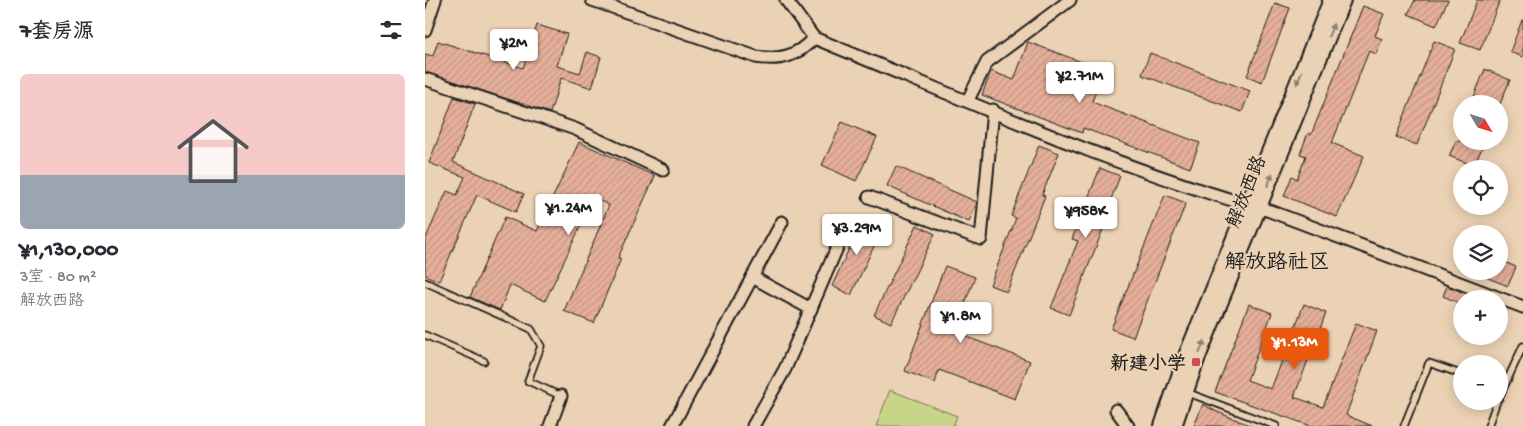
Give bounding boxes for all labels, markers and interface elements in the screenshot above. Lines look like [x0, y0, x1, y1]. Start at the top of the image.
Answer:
icon: filters [377, 16, 405, 44]
text: 7套房源 [20, 21, 94, 46]
one-way arrow [1327, 22, 1335, 37]
pin: ¥2M [490, 28, 538, 71]
text: ¥2M [501, 35, 527, 54]
pin: ¥2.71M [1039, 62, 1121, 104]
text: ¥2.71M [1057, 68, 1103, 87]
one-way arrow [1295, 71, 1303, 85]
north arrow [1453, 95, 1507, 150]
map controls [1453, 95, 1508, 410]
icon: home [168, 106, 258, 196]
street label: 解放西路 [1222, 152, 1273, 232]
button: locate [1453, 160, 1508, 215]
one-way arrow [1266, 173, 1274, 187]
pin: ¥1.24M [528, 194, 610, 236]
pin: ¥958K [1051, 196, 1121, 239]
text: ¥1.24M [546, 200, 592, 219]
text: ¥958K [1065, 203, 1107, 222]
pin: ¥3.29M [816, 214, 898, 256]
text: ¥3.29M [833, 220, 881, 239]
button: layers [1453, 225, 1508, 280]
text: ¥1,130,000 [20, 239, 119, 264]
district label: 解放路社区 [1225, 250, 1330, 277]
text: 3室 · 80 m² [20, 269, 96, 288]
button: + [1453, 290, 1508, 345]
text: 解放西路 [20, 293, 84, 312]
pin: ¥1.8M [926, 302, 996, 344]
text: ¥1.8M [942, 308, 980, 327]
pin: ¥1.13M [1254, 328, 1336, 370]
text: ¥1.13M [1273, 334, 1317, 353]
one-way arrow [1198, 340, 1206, 354]
place label: 新建小学 [1110, 353, 1186, 377]
button: − [1453, 355, 1508, 410]
marker: 新建小学 [1190, 356, 1202, 368]

